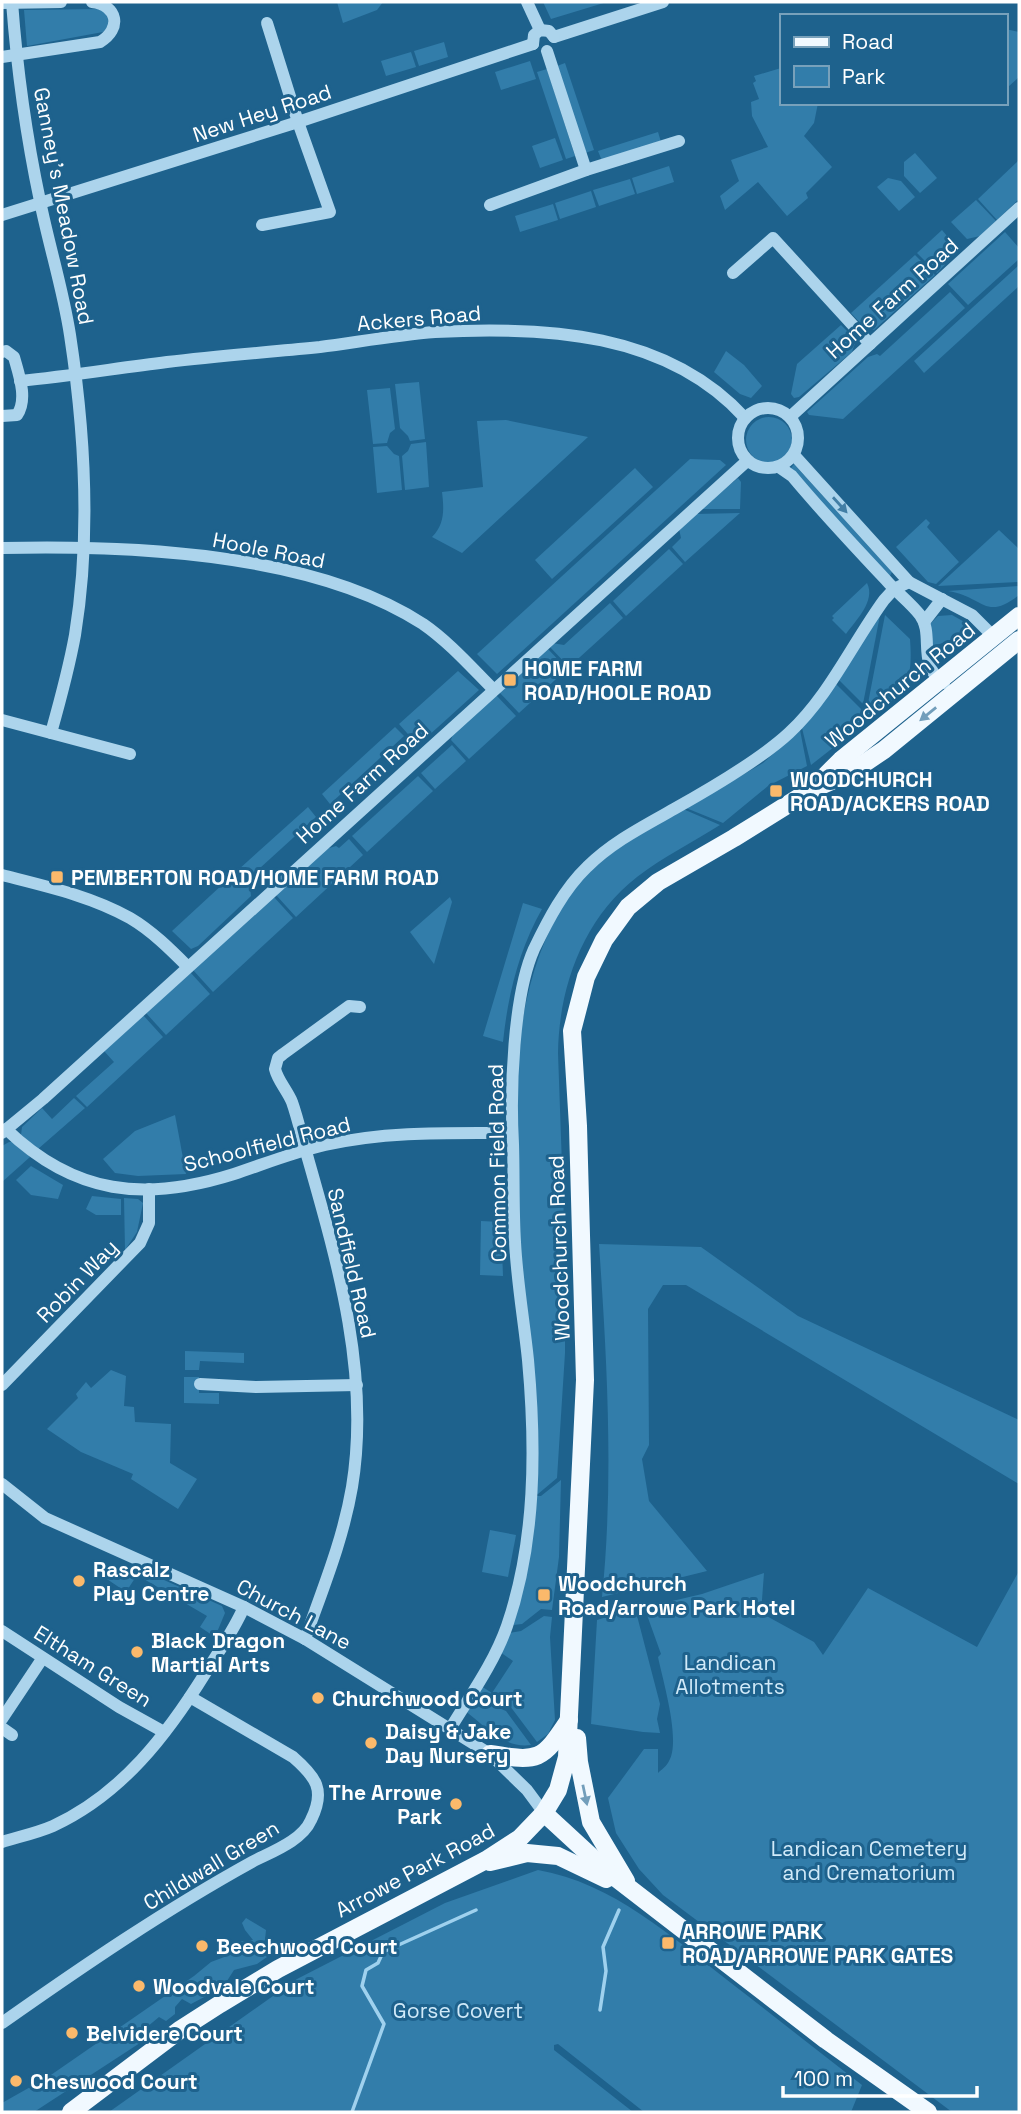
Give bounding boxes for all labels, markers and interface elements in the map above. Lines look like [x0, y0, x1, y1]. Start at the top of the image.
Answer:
legend [780, 14, 1007, 105]
text: Road [842, 28, 894, 55]
text: Park [842, 63, 886, 90]
street label: New Hey Road [189, 78, 335, 148]
street label: Ganney's Meadow Road [28, 85, 100, 327]
street label: Home Farm Road [820, 231, 964, 365]
street label: Ackers Road [356, 299, 482, 337]
one-way arrow [831, 497, 847, 514]
street label: Hoole Road [210, 526, 328, 574]
street label: Woodchurch Road [819, 616, 981, 754]
place label: HOME FARM ROAD/HOOLE ROAD [524, 655, 712, 706]
marker: HOME FARM ROAD/HOOLE ROAD [502, 672, 518, 688]
one-way arrow [920, 707, 938, 722]
street label: Home Farm Road [290, 716, 434, 850]
place label: WOODCHURCH ROAD/ACKERS ROAD [790, 766, 990, 817]
marker: WOODCHURCH ROAD/ACKERS ROAD [768, 783, 784, 799]
place label: PEMBERTON ROAD/HOME FARM ROAD [71, 864, 439, 891]
marker: PEMBERTON ROAD/HOME FARM ROAD [49, 869, 65, 885]
street label: Common Field Road [482, 1064, 512, 1262]
street label: Schoolfield Road [181, 1110, 353, 1178]
street label: Woodchurch Road [542, 1155, 576, 1341]
street label: Sandfield Road [322, 1185, 382, 1341]
street label: Robin Way [31, 1234, 123, 1328]
place label: Rascalz Play Centre [93, 1556, 209, 1607]
place label: Woodchurch Road/arrowe Park Hotel [558, 1570, 796, 1621]
street label: Church Lane [232, 1572, 356, 1656]
marker: Rascalz Play Centre [71, 1573, 87, 1589]
marker: Woodchurch Road/arrowe Park Hotel [536, 1587, 552, 1603]
street label: Eltham Green [29, 1619, 157, 1713]
place label: Black Dragon Martial Arts [151, 1627, 285, 1678]
marker: Black Dragon Martial Arts [129, 1644, 145, 1660]
park label: Landican Allotments [675, 1649, 785, 1700]
place label: Churchwood Court [332, 1685, 522, 1712]
marker: Churchwood Court [310, 1690, 326, 1706]
place label: Daisy & Jake Day Nursery [385, 1718, 511, 1769]
marker: Daisy & Jake Day Nursery [363, 1735, 379, 1751]
place label: The Arrowe Park [329, 1779, 442, 1830]
one-way arrow [579, 1784, 590, 1806]
marker: The Arrowe Park [448, 1796, 464, 1812]
street label: Childwall Green [138, 1814, 284, 1916]
street label: Arrowe Park Road [331, 1817, 499, 1923]
park label: Landican Cemetery and Crematorium [771, 1835, 967, 1886]
place label: ARROWE PARK ROAD/ARROWE PARK GATES [682, 1918, 954, 1969]
place label: Beechwood Court [216, 1933, 397, 1960]
marker: ARROWE PARK ROAD/ARROWE PARK GATES [660, 1935, 676, 1951]
marker: Beechwood Court [194, 1938, 210, 1954]
place label: Woodvale Court [153, 1973, 314, 2000]
marker: Woodvale Court [131, 1978, 147, 1994]
park label: Gorse Covert [393, 1997, 523, 2024]
place label: Belvidere Court [86, 2020, 243, 2047]
marker: Belvidere Court [64, 2025, 80, 2041]
scale bar [783, 2054, 977, 2098]
text: 100 m [794, 2065, 853, 2092]
place label: Cheswood Court [30, 2068, 198, 2095]
marker: Cheswood Court [8, 2073, 24, 2089]

